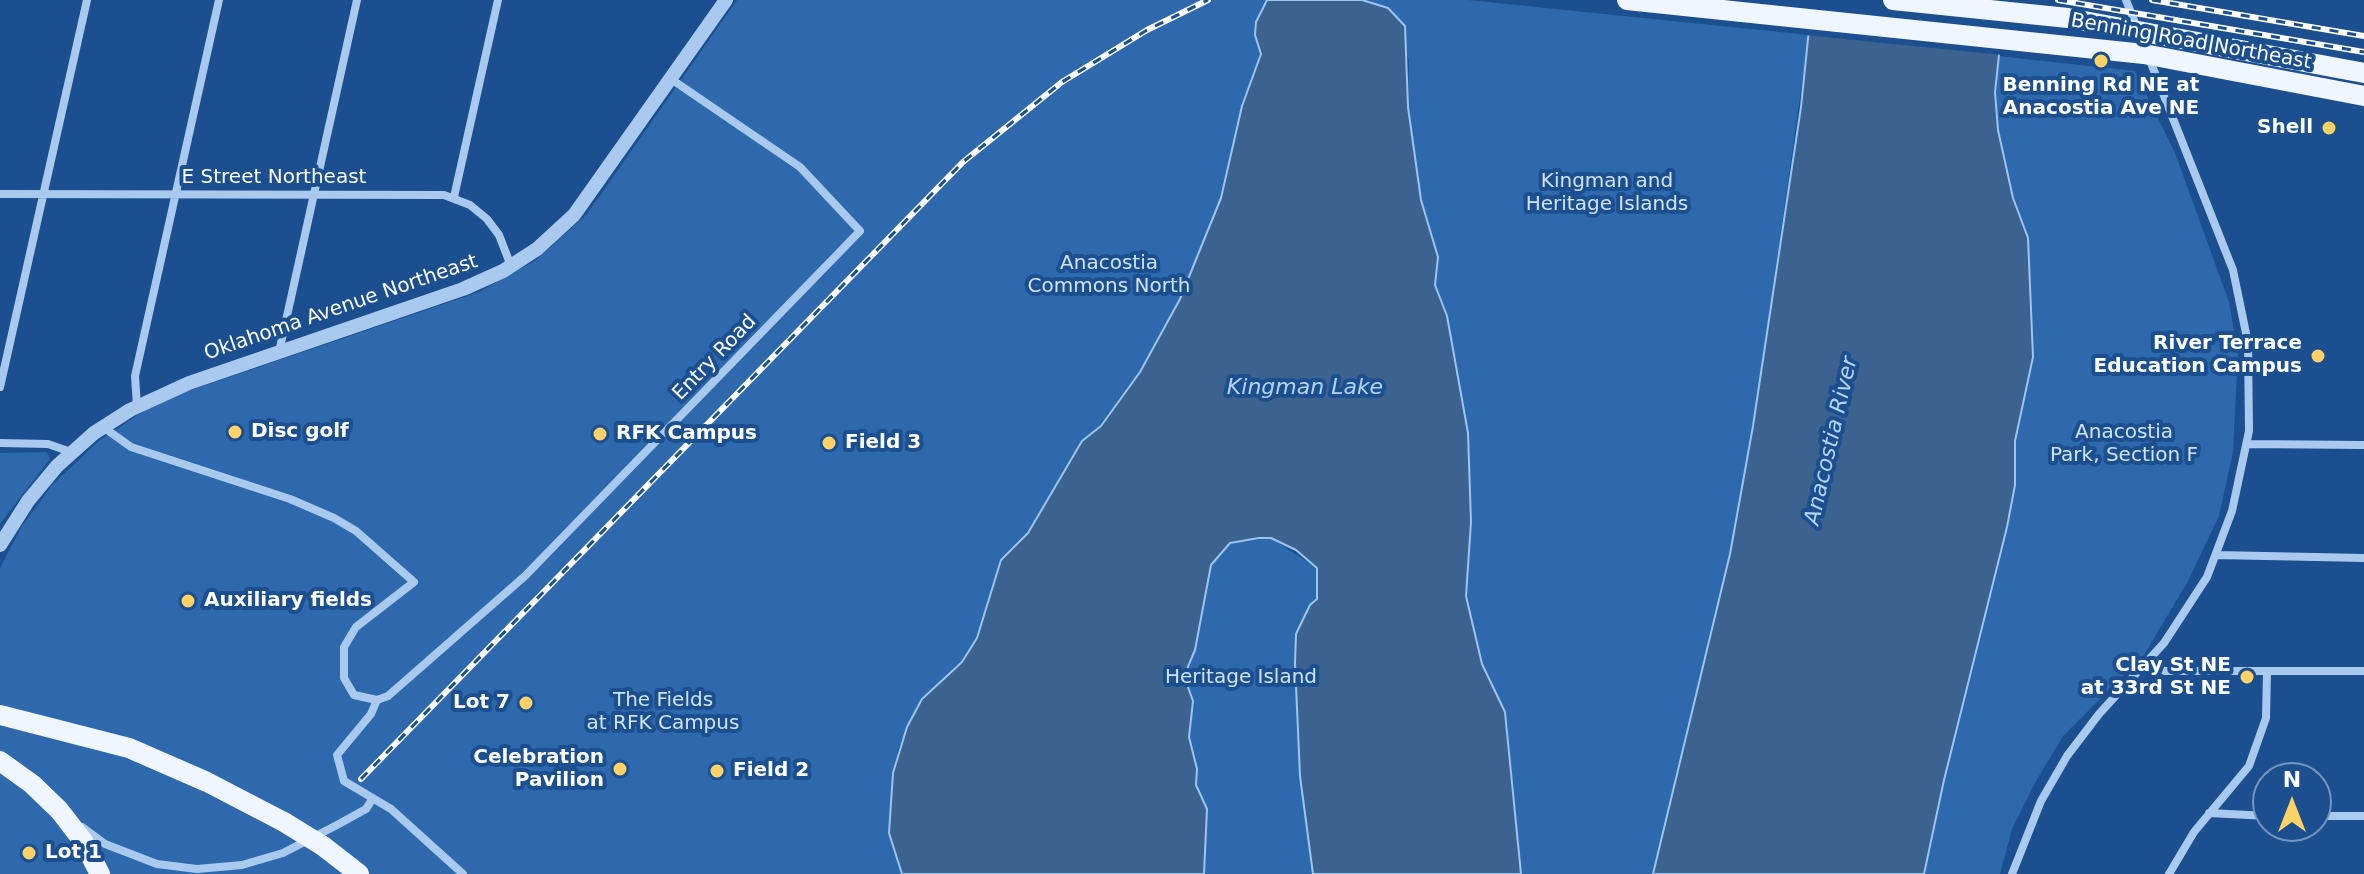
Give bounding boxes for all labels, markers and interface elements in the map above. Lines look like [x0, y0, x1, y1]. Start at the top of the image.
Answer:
street label: Benning Road Northeast [2069, 9, 2313, 75]
marker: Benning Rd NE at Anacostia Ave NE [2092, 52, 2110, 70]
place label: Benning Rd NE at Anacostia Ave NE [2003, 74, 2199, 121]
place label: Shell [2257, 116, 2313, 140]
marker: Shell [2320, 119, 2338, 137]
street label: E Street Northeast [182, 166, 366, 190]
park label: Kingman and Heritage Islands [1526, 170, 1688, 217]
street label: Oklahoma Avenue Northeast [201, 250, 481, 366]
park label: Anacostia Commons North [1028, 252, 1190, 299]
street label: Entry Road [668, 310, 762, 406]
place label: River Terrace Education Campus [2094, 332, 2302, 379]
marker: River Terrace Education Campus [2309, 347, 2327, 365]
water label: Anacostia River [1800, 354, 1864, 528]
water label: Kingman Lake [1227, 375, 1383, 401]
place label: Disc golf [251, 420, 349, 444]
park label: Anacostia Park, Section F [2050, 421, 2198, 468]
place label: RFK Campus [616, 422, 757, 446]
marker: Disc golf [226, 423, 244, 441]
marker: RFK Campus [591, 425, 609, 443]
place label: Field 3 [845, 431, 921, 455]
marker: Field 3 [820, 434, 838, 452]
place label: Auxiliary fields [204, 589, 372, 613]
marker: Auxiliary fields [179, 592, 197, 610]
place label: Clay St NE at 33rd St NE [2081, 654, 2231, 701]
park label: Heritage Island [1165, 666, 1317, 690]
marker: Clay St NE at 33rd St NE [2238, 668, 2256, 686]
park label: The Fields at RFK Campus [587, 689, 739, 736]
place label: Lot 7 [453, 691, 510, 715]
marker: Lot 7 [517, 694, 535, 712]
place label: Celebration Pavilion [473, 746, 604, 793]
place label: Field 2 [733, 759, 809, 783]
marker: Celebration Pavilion [611, 760, 629, 778]
marker: Field 2 [708, 762, 726, 780]
north arrow [2252, 762, 2332, 842]
text: N [2283, 767, 2301, 792]
place label: Lot 1 [45, 841, 102, 865]
marker: Lot 1 [20, 844, 38, 862]

